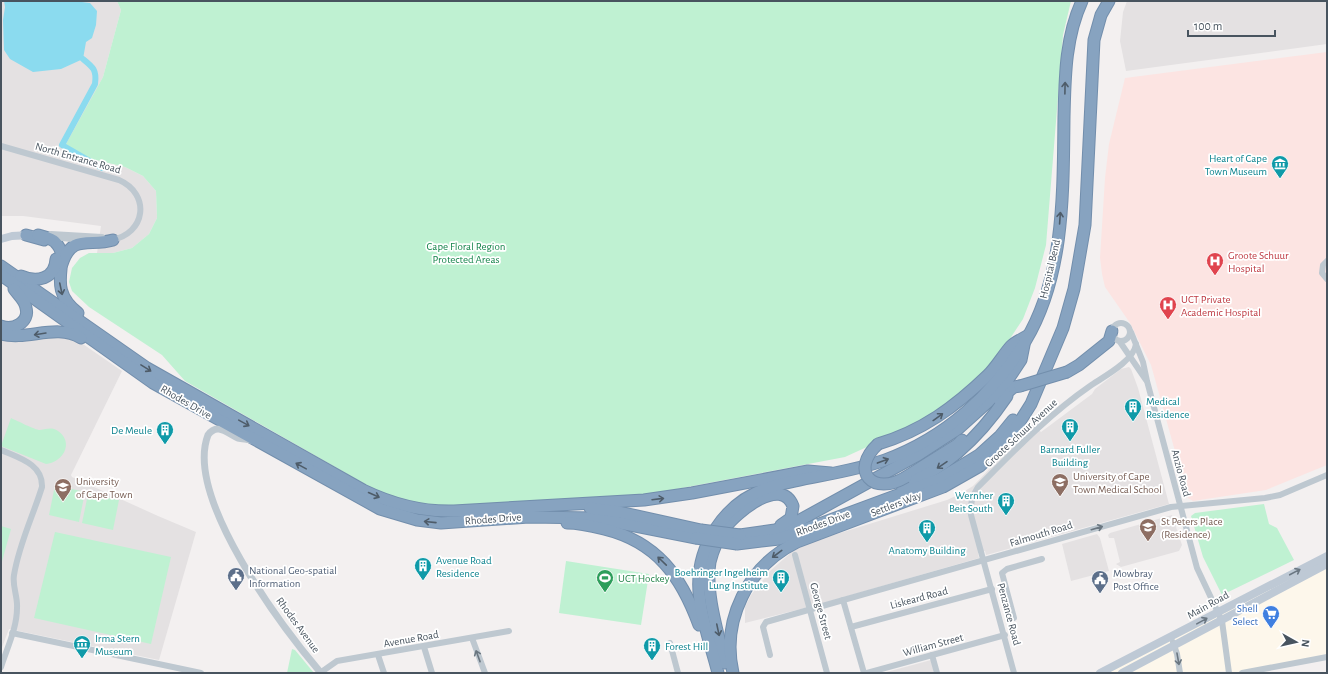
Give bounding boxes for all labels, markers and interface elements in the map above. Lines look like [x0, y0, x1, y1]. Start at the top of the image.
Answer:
scale bar [1188, 12, 1275, 38]
text: 100 m [1194, 20, 1222, 32]
one-way arrow [1061, 82, 1069, 95]
street label: North Entrance Road [34, 140, 122, 176]
place label: Heart of Cape Town Museum [1205, 153, 1267, 177]
museum icon: Heart of Cape Town Museum [1270, 154, 1290, 179]
one-way arrow [1056, 211, 1064, 224]
street label: Hospital Bend [1038, 238, 1062, 300]
park label: Cape Floral Region Protected Areas [427, 241, 505, 265]
place label: Groote Schuur Hospital [1228, 250, 1289, 274]
hospital icon: Groote Schuur Hospital [1205, 251, 1225, 276]
one-way arrow [57, 282, 65, 295]
place label: UCT Private Academic Hospital [1181, 294, 1261, 318]
hospital icon: UCT Private Academic Hospital [1158, 295, 1178, 320]
one-way arrow [34, 330, 47, 338]
one-way arrow [140, 364, 152, 372]
street label: Rhodes Drive [159, 383, 213, 421]
place label: Medical Residence [1146, 396, 1189, 420]
street label: Groote Schuur Avenue [983, 397, 1059, 469]
building icon: Medical Residence [1123, 397, 1143, 422]
one-way arrow [933, 412, 944, 421]
building icon: Barnard Fuller Building [1060, 417, 1080, 442]
building icon: De Meule [155, 420, 175, 445]
one-way arrow [238, 420, 250, 428]
place label: De Meule [111, 425, 152, 436]
place label: Barnard Fuller Building [1040, 444, 1100, 468]
street label: Anzio Road [1169, 448, 1193, 498]
one-way arrow [876, 457, 889, 464]
one-way arrow [937, 461, 948, 469]
one-way arrow [295, 462, 307, 470]
place label: University of Cape Town Medical School [1073, 471, 1162, 495]
school or university icon: University of Cape Town Medical School [1050, 472, 1070, 497]
place label: University of Cape Town [76, 476, 133, 500]
school or university icon: University of Cape Town [53, 477, 73, 502]
street label: Settlers Way [869, 489, 923, 519]
place label: Wernher Beit South [949, 490, 993, 514]
building icon: Wernher Beit South [996, 491, 1016, 516]
one-way arrow [368, 492, 380, 499]
one-way arrow [651, 495, 664, 502]
street label: Rhodes Drive [794, 508, 852, 538]
street label: Rhodes Drive [464, 512, 522, 526]
place label: St Peters Place (Residence) [1161, 516, 1223, 540]
school or university icon: St Peters Place (Residence) [1138, 517, 1158, 542]
one-way arrow [424, 518, 437, 525]
building icon: Anatomy Building [917, 518, 937, 543]
street label: Falmouth Road [1008, 519, 1074, 549]
one-way arrow [1090, 524, 1103, 531]
place label: Anatomy Building [888, 545, 966, 556]
one-way arrow [772, 550, 783, 558]
place label: Avenue Road Residence [436, 555, 492, 579]
building icon: Avenue Road Residence [413, 556, 433, 581]
one-way arrow [657, 556, 667, 566]
place label: National Geo-spatial Information [249, 565, 337, 589]
public building icon: National Geo-spatial Information [226, 566, 246, 591]
place label: Boehringer Ingelheim Lung Institute [675, 567, 768, 591]
sports icon: UCT Hockey [595, 568, 615, 593]
building icon: Boehringer Ingelheim Lung Institute [771, 568, 791, 593]
place label: Mowbray Post Office [1113, 568, 1159, 592]
one-way arrow [1289, 568, 1301, 575]
public building icon: Mowbray Post Office [1090, 569, 1110, 594]
place label: UCT Hockey [618, 573, 670, 584]
street label: George Street [808, 581, 834, 641]
street label: Penzance Road [995, 582, 1023, 647]
street label: Liskeard Road [889, 585, 949, 611]
street label: Main Road [1185, 589, 1231, 621]
street label: Rhodes Avenue [274, 595, 322, 655]
place label: Shell Select [1232, 603, 1258, 627]
supermarket icon: Shell Select [1261, 604, 1281, 629]
one-way arrow [1196, 617, 1208, 624]
north arrow [1276, 622, 1316, 662]
one-way arrow [715, 623, 723, 636]
street label: Avenue Road [383, 629, 440, 649]
street label: William Street [902, 632, 965, 658]
place label: Irma Stern Museum [95, 633, 140, 657]
museum icon: Irma Stern Museum [72, 634, 92, 659]
building icon: Forest Hill [642, 636, 662, 661]
text: N [1299, 639, 1311, 648]
place label: Forest Hill [665, 641, 708, 652]
one-way arrow [474, 650, 482, 662]
one-way arrow [1174, 652, 1182, 665]

